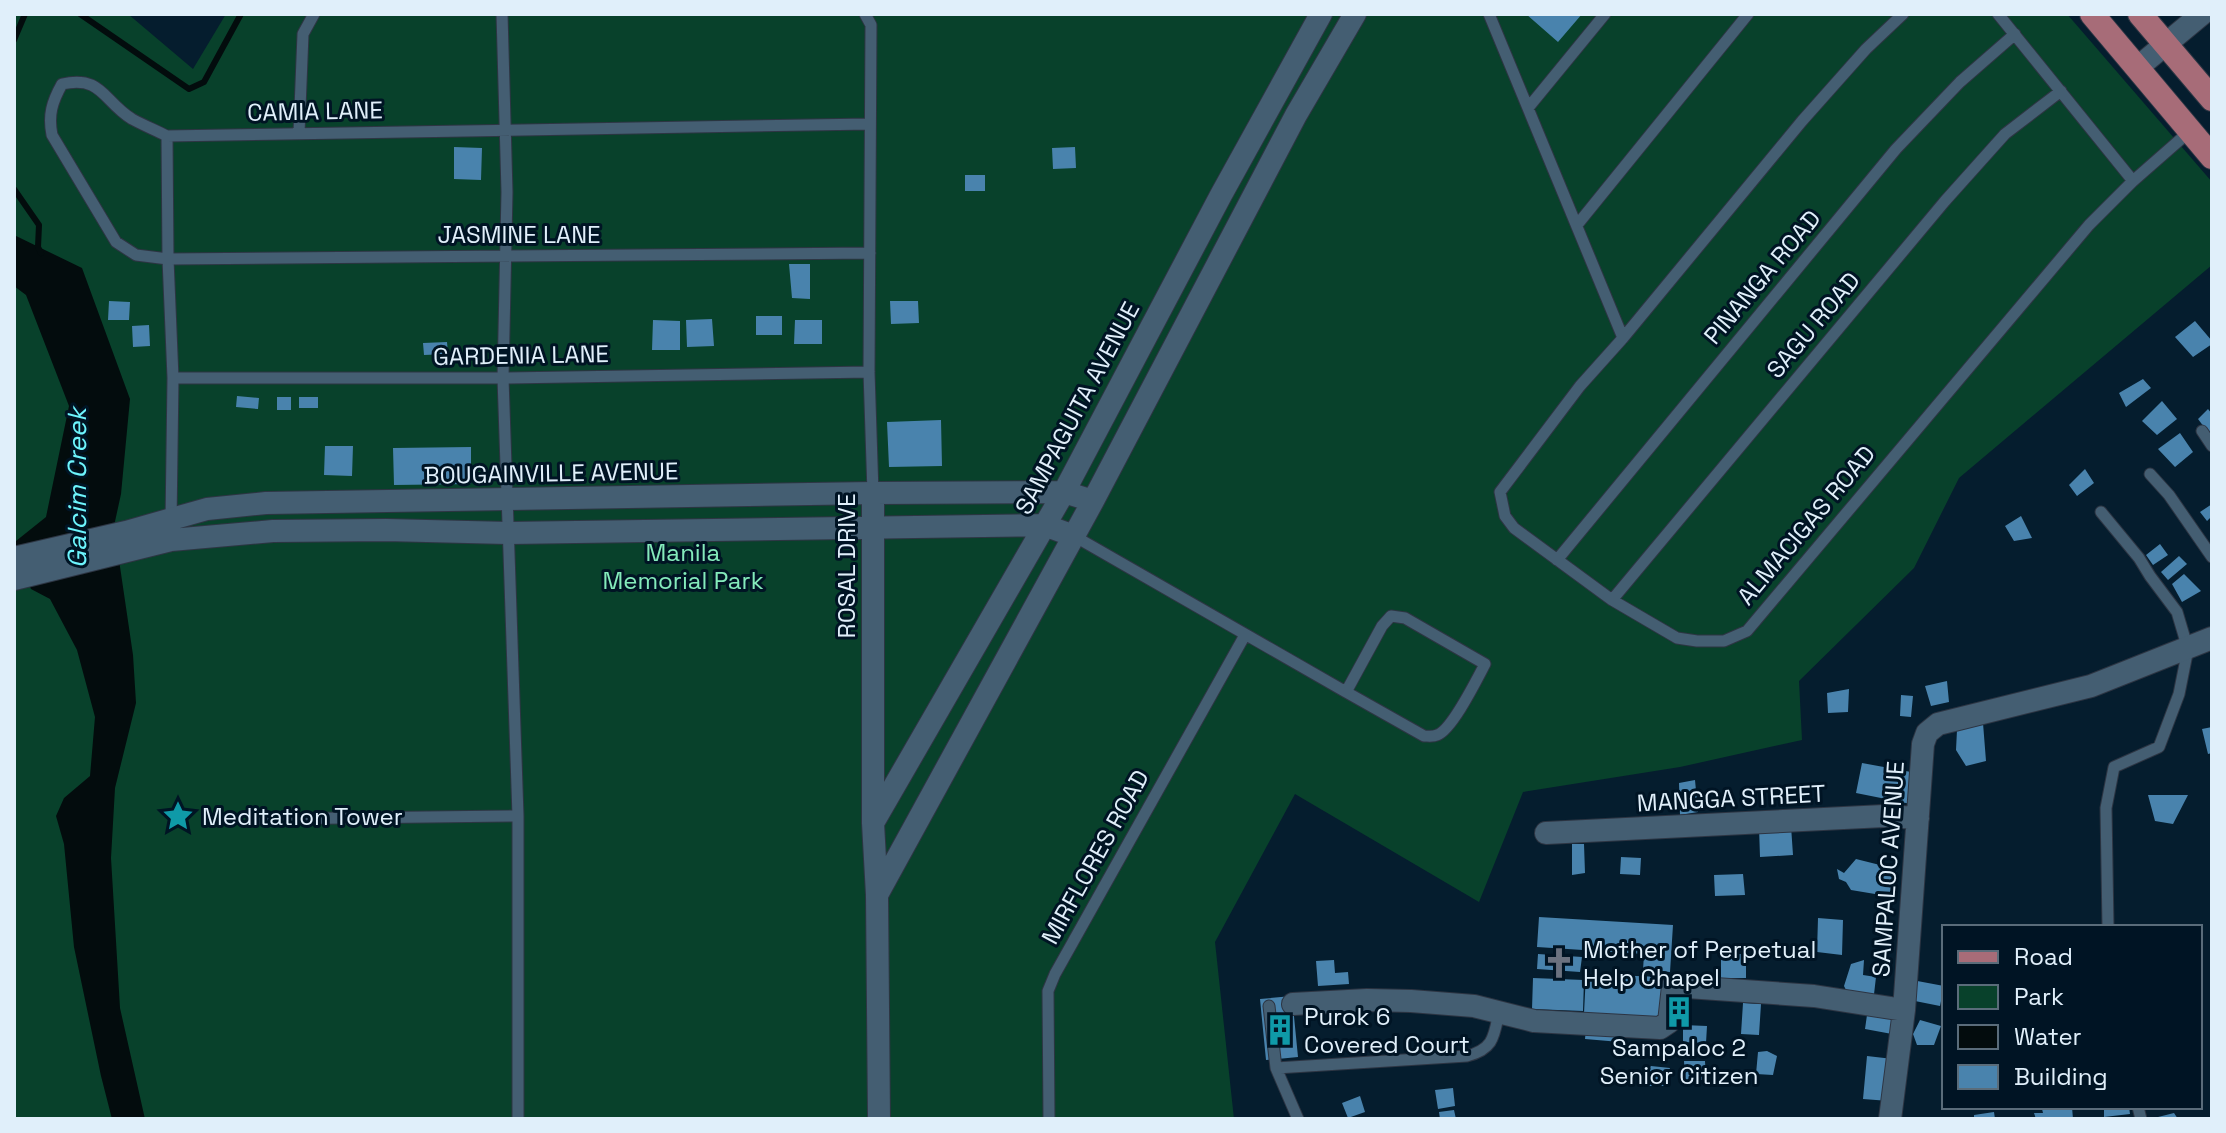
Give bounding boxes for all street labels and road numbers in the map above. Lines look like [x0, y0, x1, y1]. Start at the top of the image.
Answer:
street label: CAMIA LANE [247, 94, 383, 128]
street label: PINANGA ROAD [1697, 203, 1827, 351]
street label: JASMINE LANE [437, 219, 601, 250]
street label: SAGU ROAD [1759, 265, 1867, 385]
street label: SAMPAGUITA AVENUE [1008, 296, 1146, 520]
street label: GARDENIA LANE [433, 338, 609, 372]
street label: ALMACIGAS ROAD [1730, 439, 1882, 611]
street label: BOUGAINVILLE AVENUE [423, 455, 679, 491]
street label: ROSAL DRIVE [831, 494, 862, 638]
street label: SAMPALOC AVENUE [1865, 760, 1911, 978]
street label: MIRFLORES ROAD [1034, 764, 1156, 950]
street label: MANGGA STREET [1636, 778, 1826, 818]

